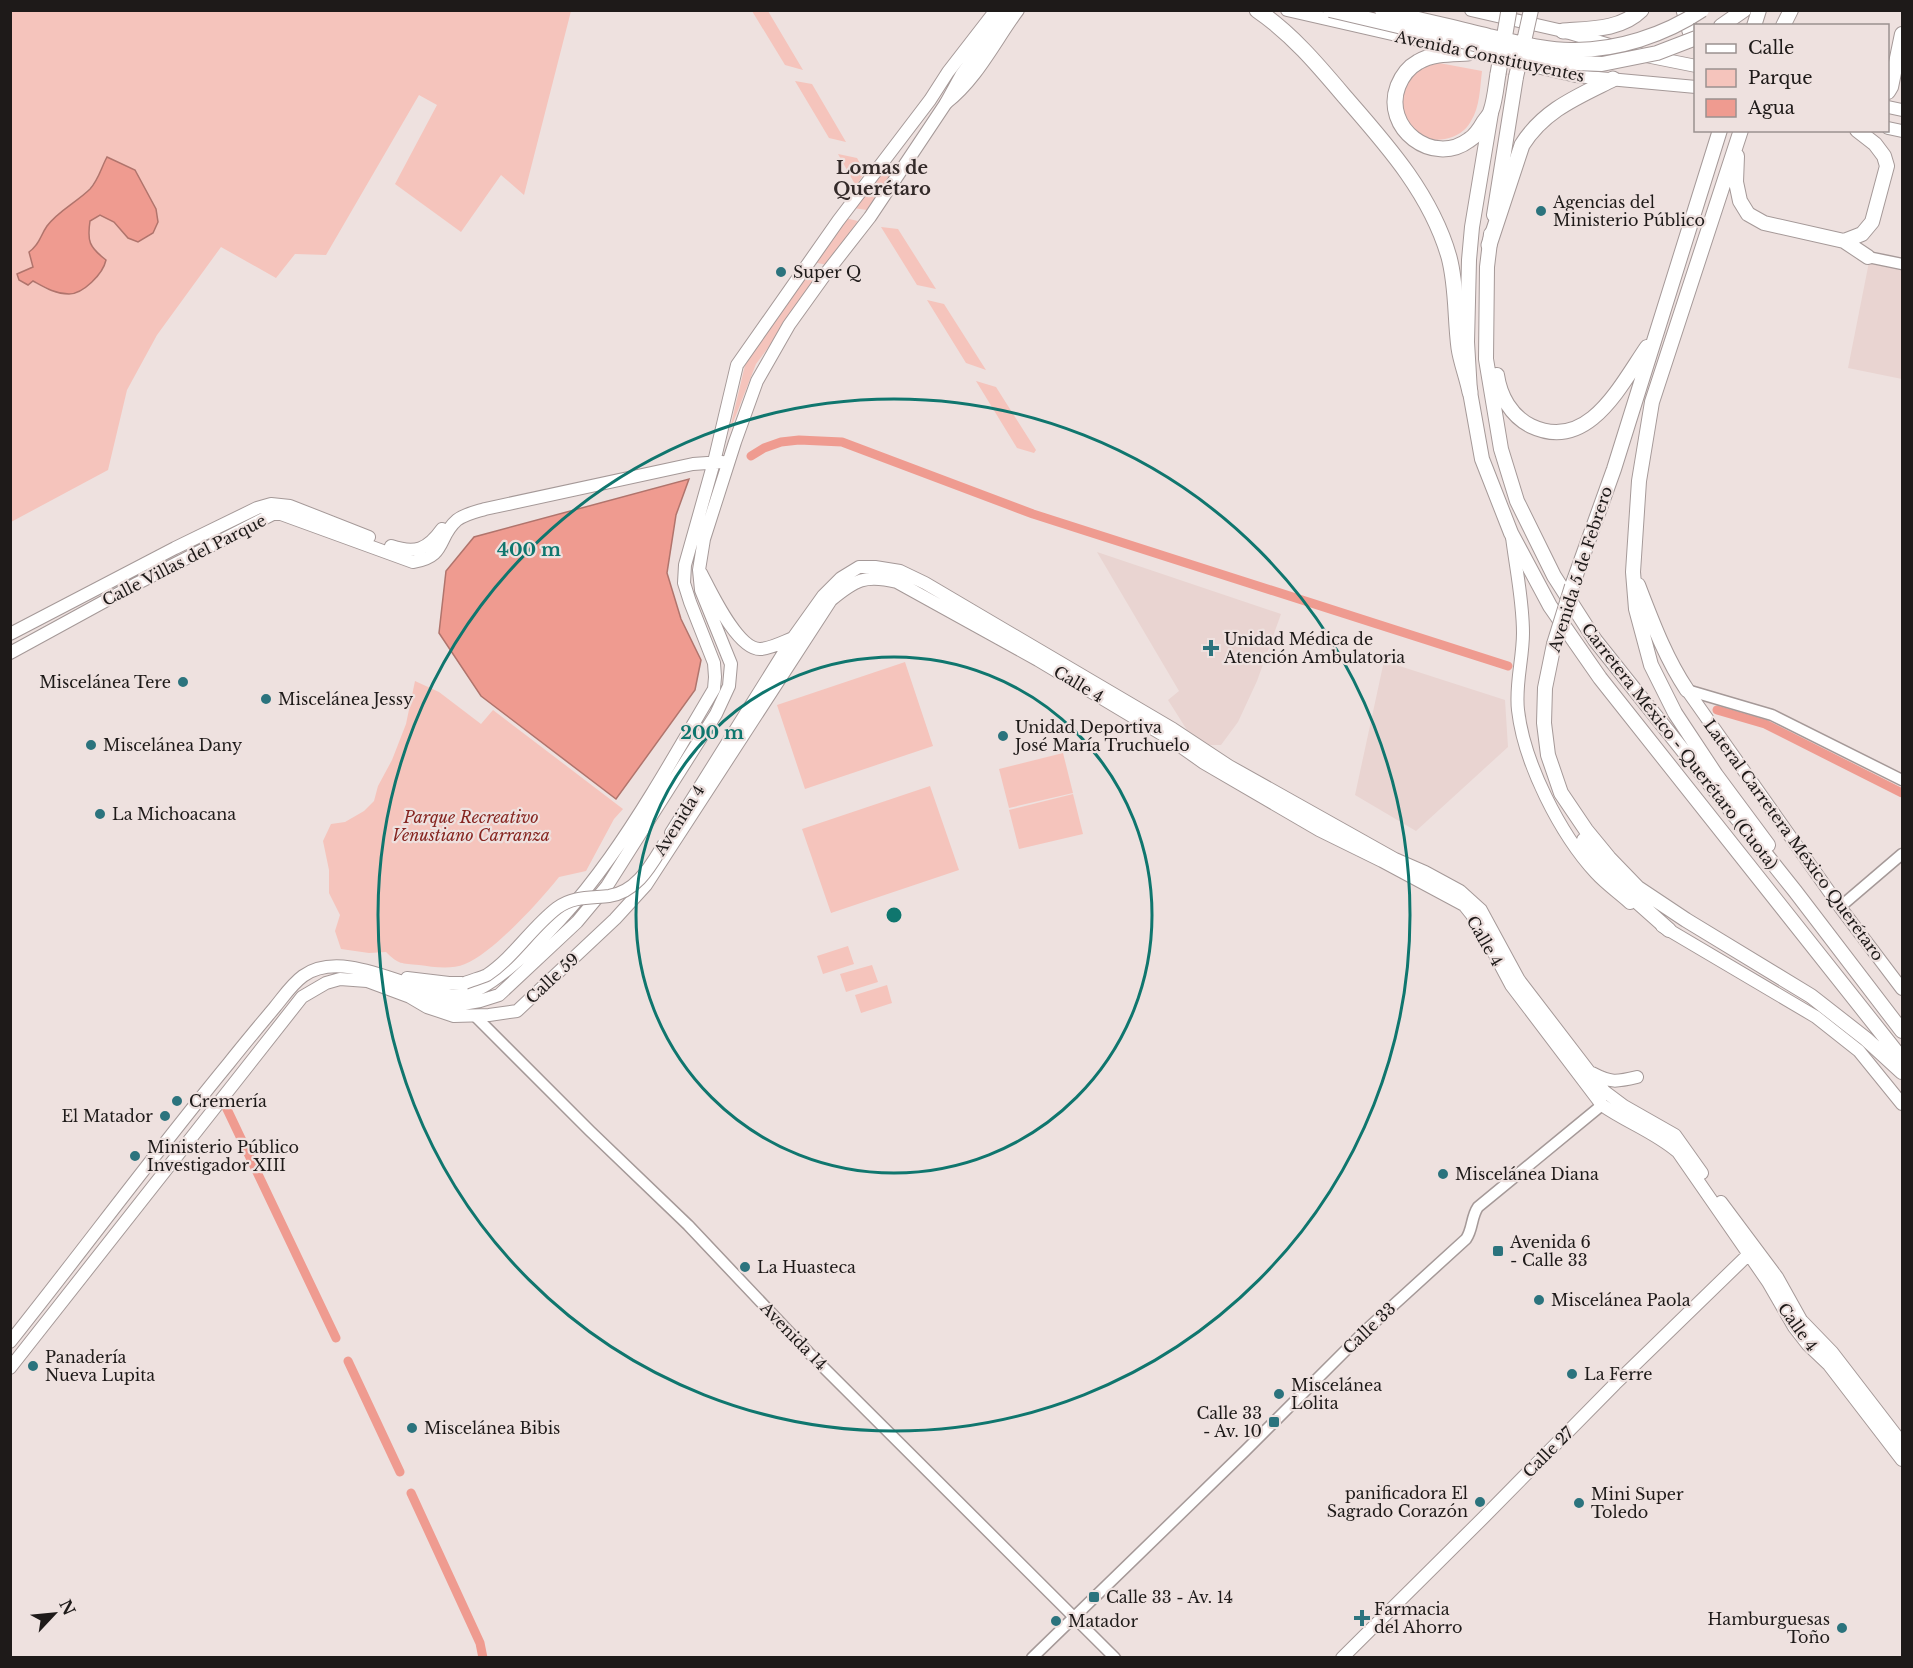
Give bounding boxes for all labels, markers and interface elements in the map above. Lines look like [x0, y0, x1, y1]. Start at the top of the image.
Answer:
legend [1694, 24, 1889, 132]
street label: Avenida Constituyentes [1393, 26, 1586, 86]
text: Calle [1748, 37, 1794, 59]
text: Parque [1748, 67, 1813, 89]
text: Agua [1747, 97, 1795, 119]
district label: Lomas de Querétaro [833, 157, 931, 200]
place label: Agencias del Ministerio Público [1552, 192, 1705, 230]
marker: Agencias del Ministerio Público [1534, 204, 1548, 218]
place label: Super Q [793, 262, 861, 282]
marker: Super Q [774, 265, 788, 279]
street label: Avenida 5 de Febrero [1543, 484, 1616, 655]
street label: Calle Villas del Parque [99, 510, 269, 610]
text: 400 m [497, 539, 561, 561]
street label: Carretera México - Querétaro (Cuota) [1578, 619, 1782, 873]
place label: Unidad Médica de Atención Ambulatoria [1223, 629, 1405, 667]
marker: Unidad Médica de Atención Ambulatoria [1202, 639, 1220, 657]
street label: Calle 4 [1050, 661, 1108, 707]
place label: Miscelánea Tere [39, 672, 171, 692]
marker: Miscelánea Tere [176, 675, 190, 689]
place label: Miscelánea Jessy [278, 689, 414, 709]
marker: Miscelánea Jessy [259, 692, 273, 706]
street label: Lateral Carretera México Querétaro [1700, 715, 1888, 965]
place label: Unidad Deportiva José María Truchuelo [1013, 717, 1190, 755]
text: 200 m [680, 722, 744, 744]
marker: Unidad Deportiva José María Truchuelo [996, 729, 1010, 743]
place label: Miscelánea Dany [103, 735, 243, 755]
marker: Miscelánea Dany [84, 738, 98, 752]
street label: Avenida 4 [649, 781, 709, 860]
place label: La Michoacana [112, 804, 236, 824]
marker: La Michoacana [93, 807, 107, 821]
park label: Parque Recreativo Venustiano Carranza [392, 807, 550, 845]
centre of rings [884, 905, 904, 925]
street label: Calle 4 [1463, 912, 1507, 970]
street label: Calle 59 [521, 948, 583, 1008]
place label: Cremería [189, 1091, 267, 1111]
marker: Cremería [170, 1094, 184, 1108]
place label: El Matador [61, 1106, 153, 1126]
marker: El Matador [158, 1109, 172, 1123]
place label: Ministerio Público Investigador XIII [147, 1137, 299, 1175]
marker: Ministerio Público Investigador XIII [128, 1149, 142, 1163]
place label: Miscelánea Diana [1455, 1164, 1599, 1184]
marker: Miscelánea Diana [1436, 1167, 1450, 1181]
place label: Avenida 6 - Calle 33 [1509, 1232, 1591, 1270]
marker: Avenida 6 - Calle 33 [1491, 1244, 1505, 1258]
place label: La Huasteca [757, 1257, 856, 1277]
marker: La Huasteca [738, 1260, 752, 1274]
place label: Miscelánea Paola [1551, 1290, 1691, 1310]
marker: Miscelánea Paola [1532, 1293, 1546, 1307]
street label: Avenida 14 [756, 1297, 831, 1374]
street label: Calle 33 [1338, 1298, 1400, 1358]
street label: Calle 4 [1774, 1299, 1822, 1355]
place label: Panadería Nueva Lupita [45, 1347, 155, 1385]
marker: Panadería Nueva Lupita [26, 1359, 40, 1373]
place label: La Ferre [1584, 1364, 1652, 1384]
marker: La Ferre [1565, 1367, 1579, 1381]
place label: Miscelánea Lolita [1291, 1375, 1382, 1413]
marker: Miscelánea Lolita [1272, 1387, 1286, 1401]
place label: Calle 33 - Av. 10 [1196, 1403, 1262, 1441]
marker: Calle 33 - Av. 10 [1267, 1415, 1281, 1429]
place label: Miscelánea Bibis [424, 1418, 560, 1438]
marker: Miscelánea Bibis [405, 1421, 419, 1435]
street label: Calle 27 [1518, 1422, 1578, 1482]
place label: panificadora El Sagrado Corazón [1327, 1483, 1468, 1521]
place label: Mini Super Toledo [1591, 1484, 1684, 1522]
marker: panificadora El Sagrado Corazón [1473, 1495, 1487, 1509]
marker: Mini Super Toledo [1572, 1496, 1586, 1510]
north arrow [24, 1584, 84, 1644]
place label: Calle 33 - Av. 14 [1106, 1587, 1233, 1607]
marker: Calle 33 - Av. 14 [1087, 1590, 1101, 1604]
text: N [55, 1596, 80, 1619]
place label: Farmacia del Ahorro [1374, 1599, 1463, 1637]
place label: Hamburguesas Toño [1707, 1609, 1830, 1647]
place label: Matador [1068, 1611, 1138, 1631]
marker: Farmacia del Ahorro [1355, 1611, 1369, 1625]
marker: Matador [1049, 1614, 1063, 1628]
marker: Hamburguesas Toño [1835, 1621, 1849, 1635]

